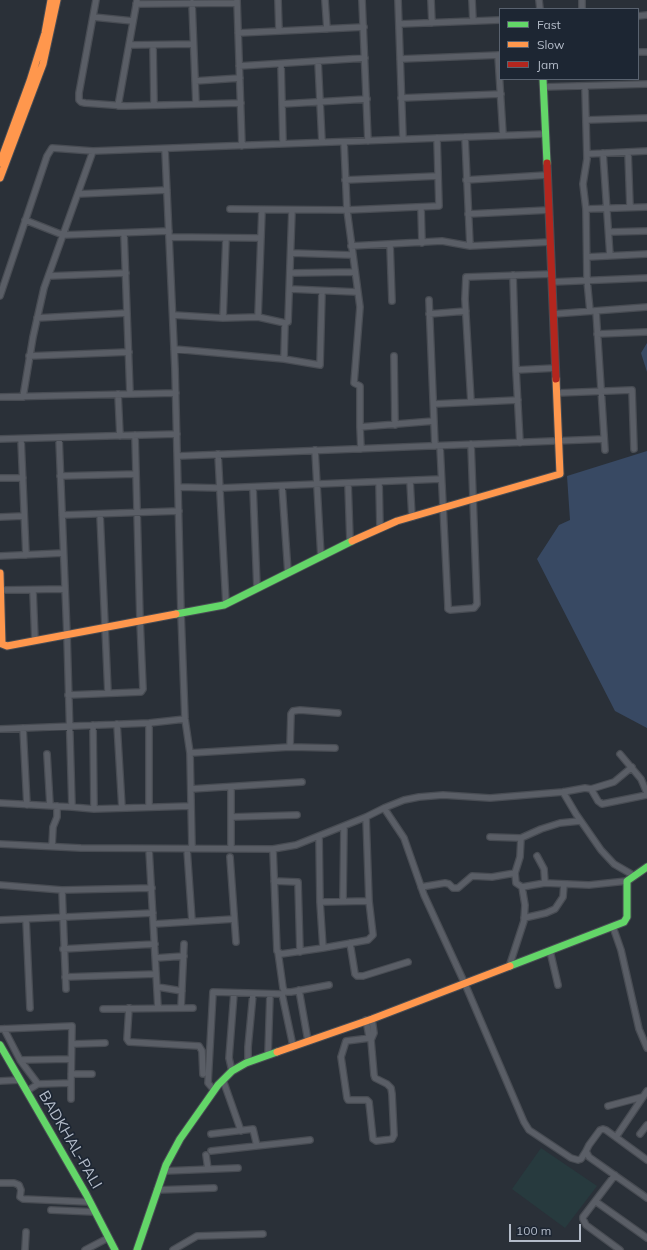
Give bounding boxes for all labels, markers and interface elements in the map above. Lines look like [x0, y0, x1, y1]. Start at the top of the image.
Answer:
legend [499, 8, 639, 80]
text: Fast [537, 17, 561, 32]
text: Slow [537, 37, 565, 52]
text: Jam [537, 57, 559, 72]
street label: BADKHAL-PALI [35, 1088, 105, 1192]
scale bar [511, 1216, 583, 1242]
text: 100 m [516, 1223, 551, 1238]

